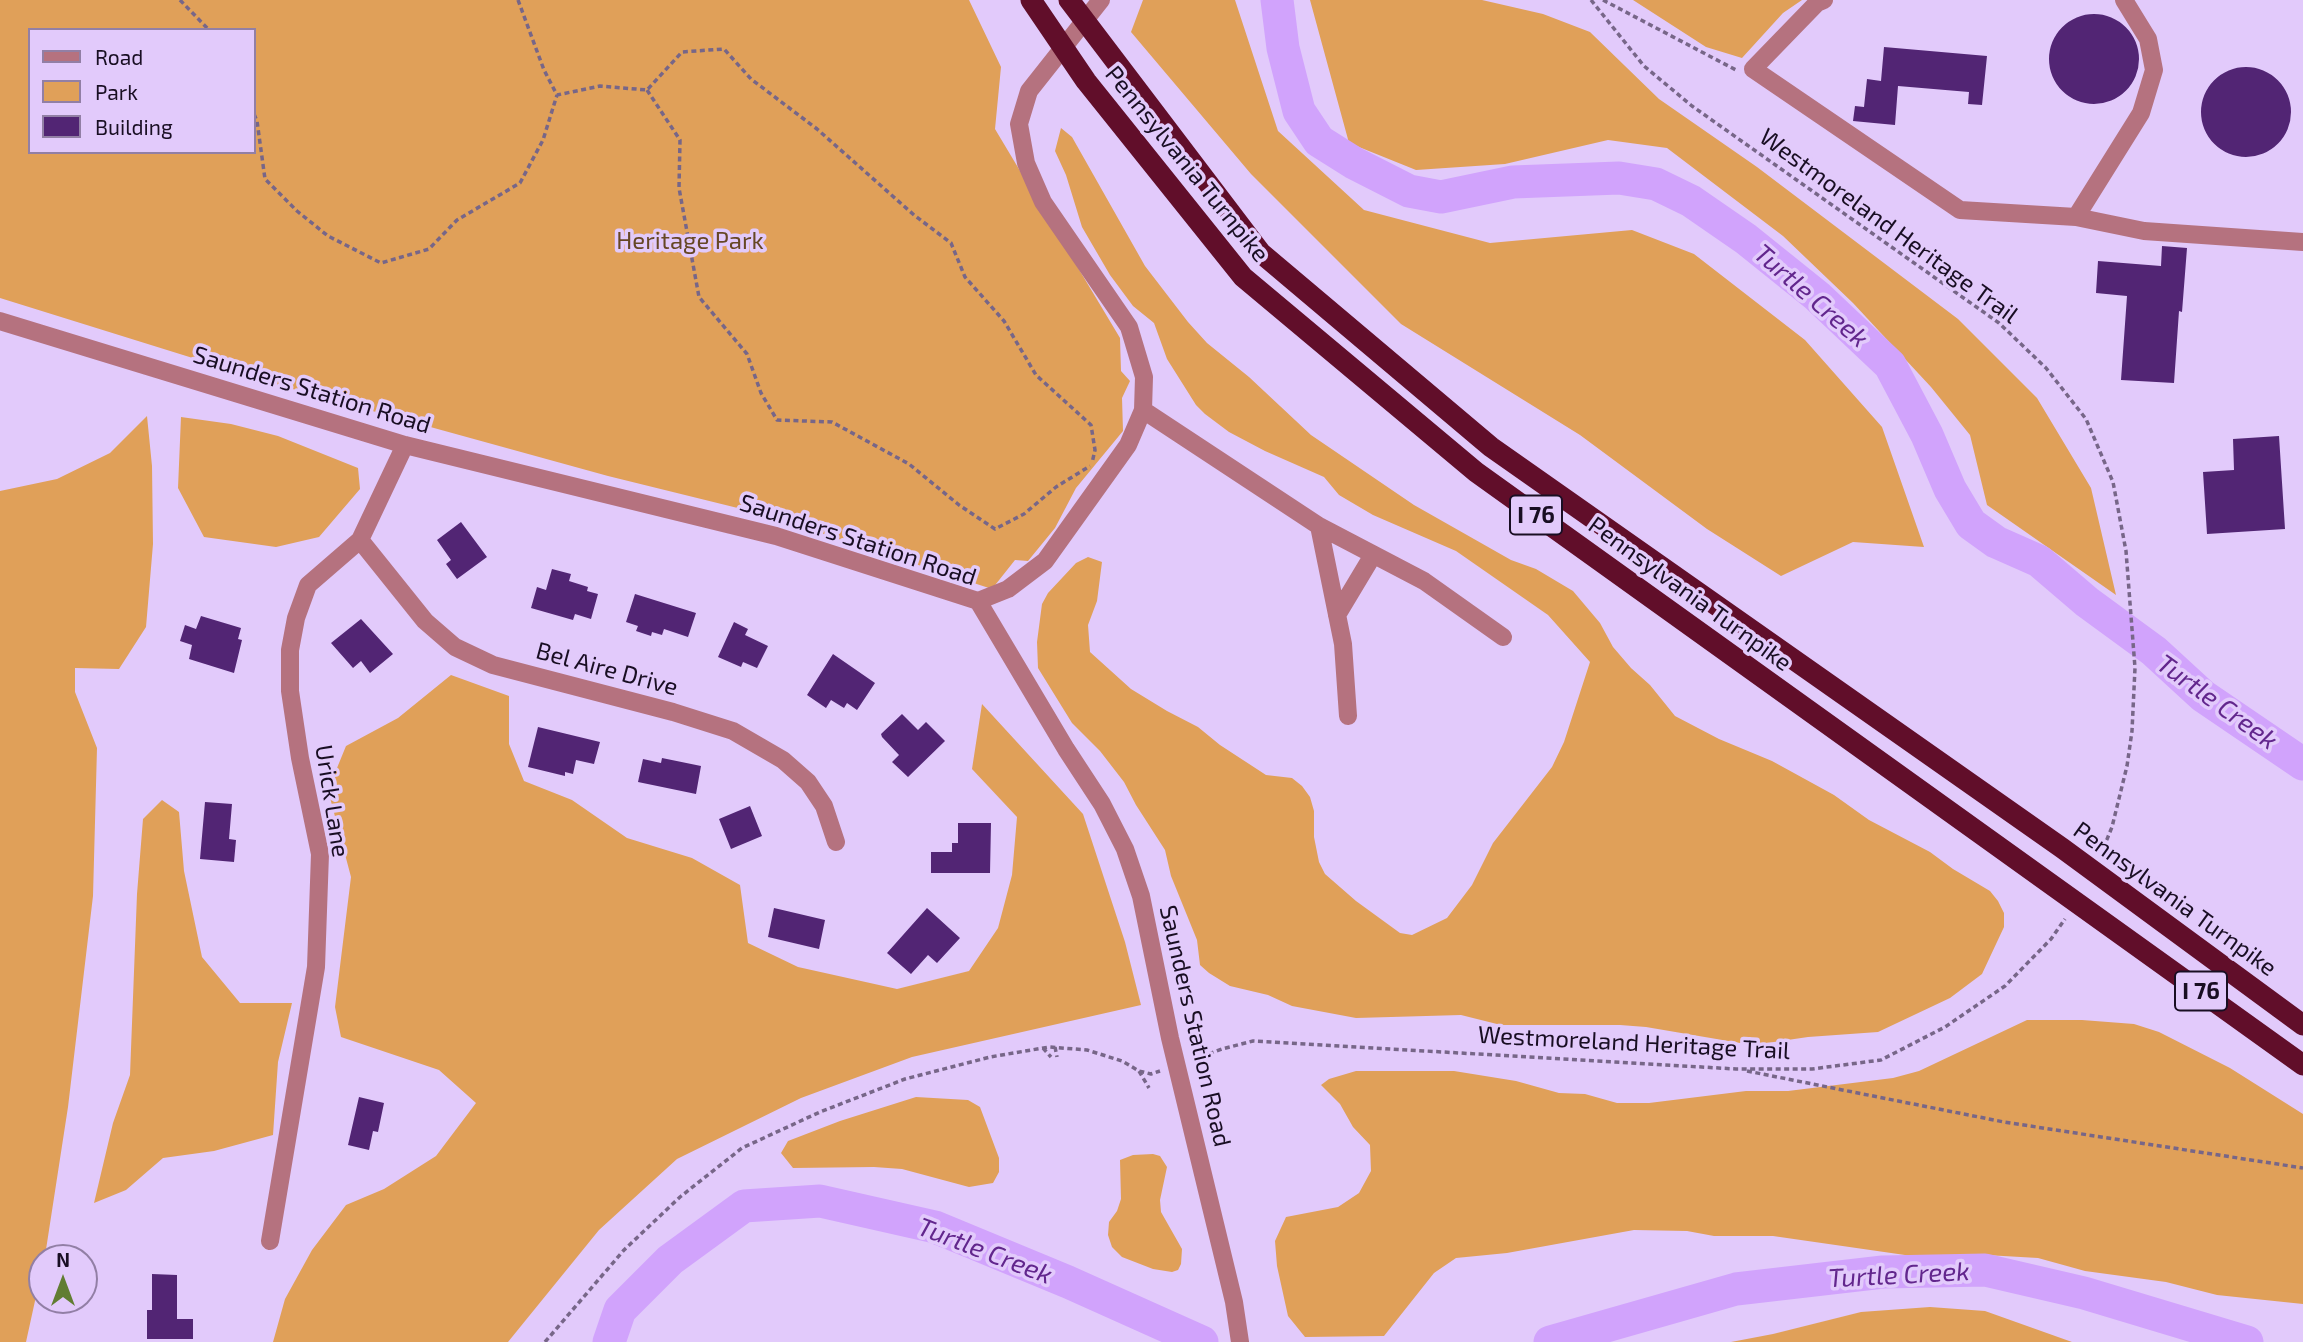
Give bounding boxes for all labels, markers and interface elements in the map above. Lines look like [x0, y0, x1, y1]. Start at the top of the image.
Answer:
legend [28, 28, 256, 154]
text: Road [95, 44, 143, 69]
street label: Pennsylvania Turnpike [1099, 60, 1275, 268]
text: Park [95, 79, 138, 104]
text: Building [95, 114, 173, 139]
street label: Westmoreland Heritage Trail [1754, 122, 2024, 330]
park label: Heritage Park [616, 227, 764, 255]
water label: Turtle Creek [1747, 238, 1875, 354]
street label: Saunders Station Road [190, 340, 434, 440]
street label: Saunders Station Road [736, 488, 980, 592]
road number: I 76 [1510, 495, 1562, 534]
street label: Pennsylvania Turnpike [1583, 511, 1797, 677]
street label: Bel Aire Drive [533, 636, 681, 702]
water label: Turtle Creek [2151, 648, 2283, 756]
street label: Urick Lane [309, 743, 355, 859]
street label: Pennsylvania Turnpike [2068, 816, 2282, 982]
street label: Saunders Station Road [1153, 902, 1237, 1150]
road number: I 76 [2175, 972, 2227, 1010]
street label: Westmoreland Heritage Trail [1477, 1020, 1791, 1066]
water label: Turtle Creek [913, 1211, 1057, 1291]
north arrow [28, 1244, 98, 1314]
text: N [56, 1248, 70, 1271]
water label: Turtle Creek [1827, 1256, 1971, 1294]

